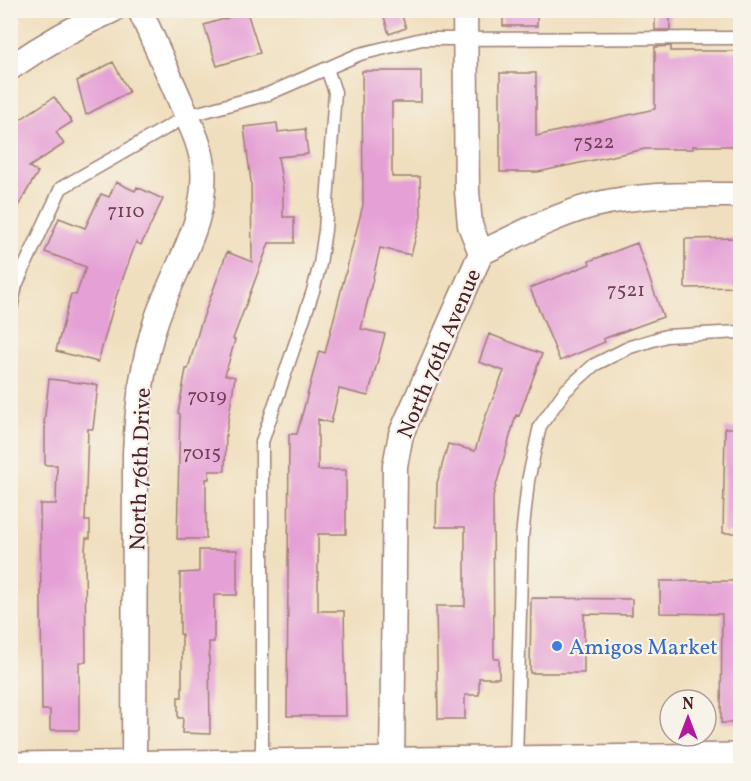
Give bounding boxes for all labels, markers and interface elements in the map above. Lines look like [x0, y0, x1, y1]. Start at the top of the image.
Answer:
house number: 7522 [574, 129, 614, 157]
house number: 7110 [107, 198, 145, 226]
street label: North 76th Avenue [391, 264, 490, 444]
house number: 7521 [607, 277, 645, 305]
house number: 7019 [187, 383, 227, 411]
street label: North 76th Drive [123, 387, 160, 551]
house number: 7015 [183, 440, 221, 468]
place label: Amigos Market [569, 633, 718, 664]
marker: Amigos Market [550, 639, 564, 653]
north arrow [658, 688, 718, 748]
text: N [682, 694, 694, 716]

